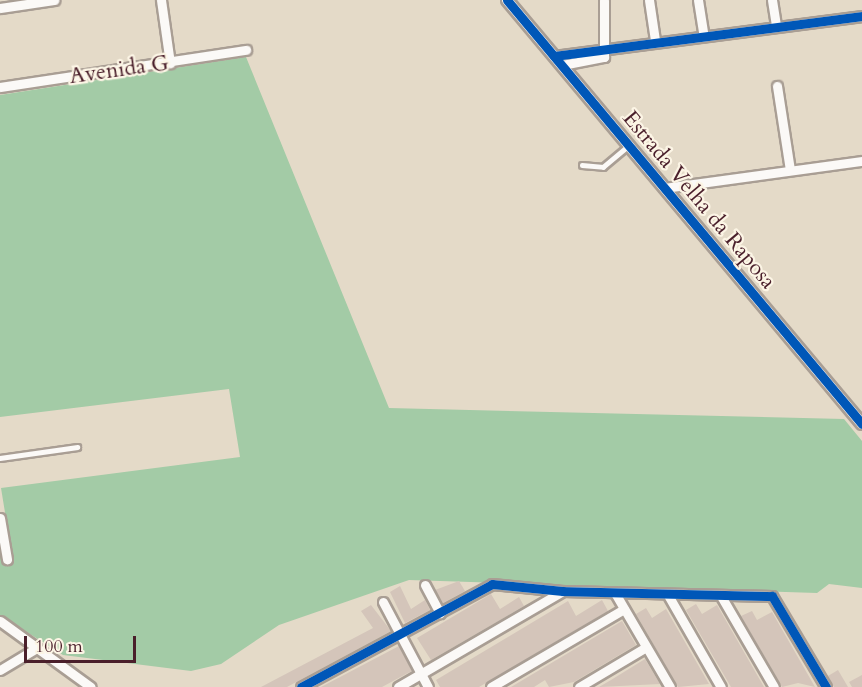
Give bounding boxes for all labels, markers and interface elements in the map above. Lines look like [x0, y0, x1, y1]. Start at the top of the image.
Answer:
street label: Avenida G [68, 50, 170, 90]
street label: Estrada Velha da Raposa [617, 106, 781, 294]
scale bar [27, 624, 140, 662]
text: 100 m [35, 634, 83, 659]

